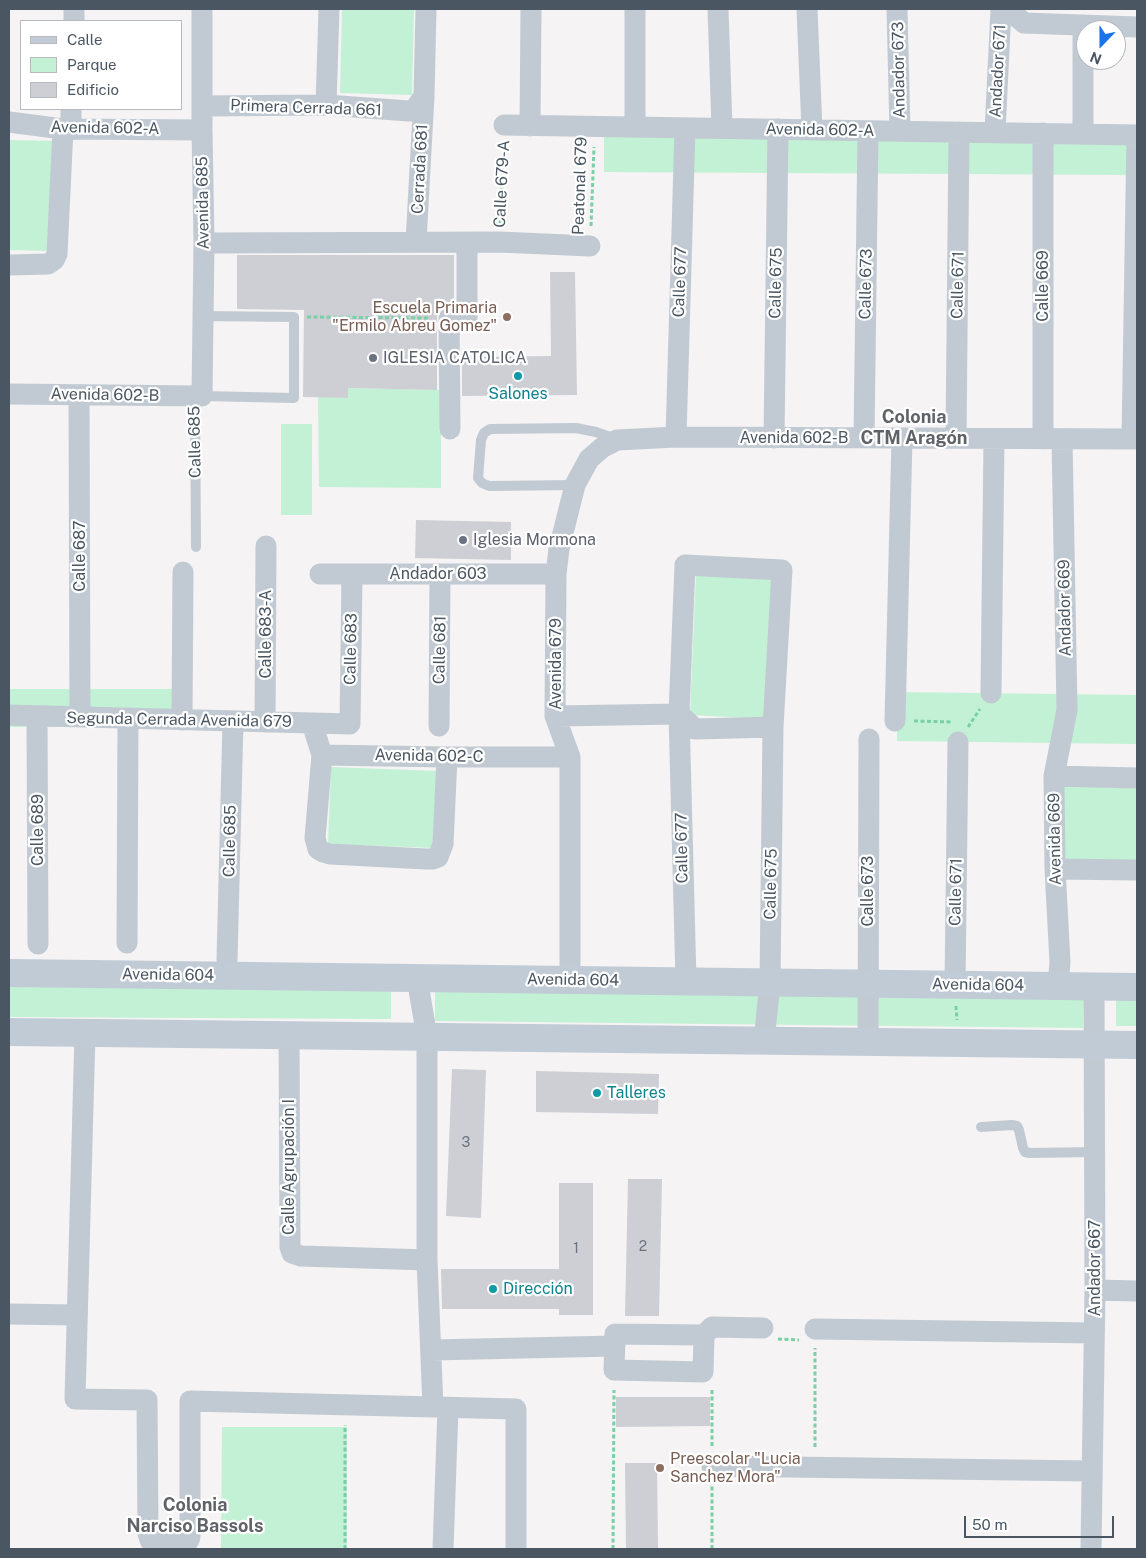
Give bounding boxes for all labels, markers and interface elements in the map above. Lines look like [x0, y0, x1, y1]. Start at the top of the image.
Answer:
legend [20, 20, 182, 110]
north arrow [1076, 20, 1126, 70]
street label: Andador 673 [889, 21, 909, 119]
street label: Andador 671 [986, 24, 1010, 118]
text: Calle [67, 31, 103, 48]
text: N [1088, 49, 1104, 67]
text: Parque [67, 56, 117, 73]
text: Edificio [67, 81, 119, 98]
street label: Primera Cerrada 661 [230, 96, 382, 120]
street label: Avenida 602-A [50, 117, 160, 139]
street label: Avenida 602-A [765, 119, 875, 141]
street label: Cerrada 681 [408, 123, 432, 215]
street label: Peatonal 679 [569, 137, 591, 235]
street label: Calle 679-A [490, 140, 514, 228]
street label: Avenida 685 [193, 156, 213, 250]
street label: Calle 677 [669, 246, 691, 318]
street label: Calle 675 [766, 247, 786, 319]
street label: Calle 673 [856, 248, 876, 320]
street label: Calle 669 [1033, 250, 1053, 322]
street label: Calle 671 [948, 251, 968, 319]
place label: Escuela Primaria "Ermilo Abreu Gomez" [332, 298, 497, 336]
marker: Escuela Primaria "Ermilo Abreu Gomez" [501, 311, 513, 323]
place label: IGLESIA CATOLICA [383, 348, 527, 368]
marker: IGLESIA CATOLICA [367, 352, 379, 364]
marker: Salones [512, 370, 524, 382]
street label: Avenida 602-B [50, 384, 160, 406]
place label: Salones [488, 384, 548, 404]
street label: Calle 685 [185, 406, 205, 478]
district label: Colonia CTM Aragón [861, 406, 967, 448]
street label: Avenida 602-B [740, 428, 848, 448]
street label: Calle 687 [70, 520, 90, 592]
place label: Iglesia Mormona [473, 530, 596, 550]
marker: Iglesia Mormona [457, 534, 469, 546]
street label: Andador 669 [1055, 559, 1075, 657]
street label: Andador 603 [389, 564, 487, 584]
street label: Calle 683-A [256, 590, 276, 678]
street label: Calle 683 [341, 613, 361, 685]
street label: Calle 681 [430, 616, 450, 684]
street label: Avenida 679 [546, 618, 566, 710]
street label: Segunda Cerrada Avenida 679 [66, 708, 292, 732]
street label: Avenida 602-C [374, 745, 484, 767]
street label: Avenida 669 [1045, 793, 1065, 885]
street label: Calle 689 [28, 794, 48, 866]
street label: Calle 685 [220, 805, 240, 877]
street label: Calle 677 [672, 812, 692, 884]
street label: Calle 675 [761, 848, 781, 920]
street label: Calle 673 [858, 856, 878, 926]
street label: Calle 671 [946, 858, 966, 926]
street label: Avenida 604 [122, 965, 214, 985]
street label: Avenida 604 [527, 970, 619, 990]
street label: Avenida 604 [932, 975, 1024, 995]
place label: Talleres [607, 1083, 666, 1103]
marker: Talleres [591, 1087, 603, 1099]
street label: Calle Agrupación I [279, 1099, 299, 1235]
house number: 3 [462, 1135, 470, 1151]
street label: Andador 667 [1085, 1220, 1105, 1316]
house number: 2 [639, 1239, 647, 1255]
house number: 1 [573, 1241, 579, 1257]
place label: Dirección [503, 1279, 573, 1299]
marker: Dirección [487, 1283, 499, 1295]
place label: Preescolar "Lucia Sanchez Mora" [670, 1449, 801, 1487]
marker: Preescolar "Lucia Sanchez Mora" [654, 1462, 666, 1474]
district label: Colonia Narciso Bassols [126, 1494, 264, 1536]
scale bar [966, 1506, 1116, 1538]
text: 50 m [972, 1516, 1007, 1533]

